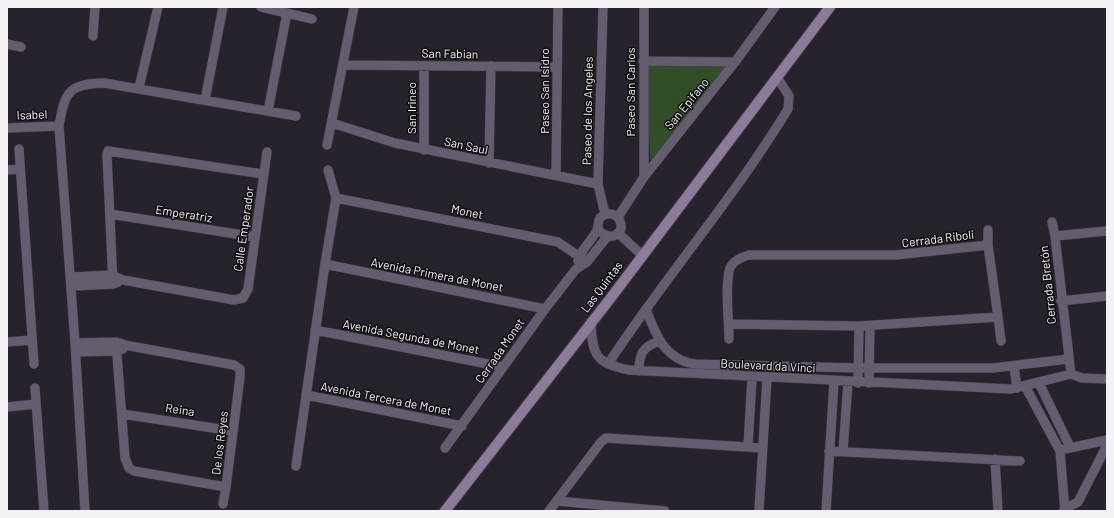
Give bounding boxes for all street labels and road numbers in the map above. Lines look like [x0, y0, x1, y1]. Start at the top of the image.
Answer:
street label: San Fabian [422, 46, 479, 60]
street label: Paseo San Carlos [623, 47, 637, 137]
street label: Paseo San Isidro [537, 48, 551, 134]
street label: Paseo de los Angeles [579, 56, 595, 165]
street label: San Epifano [661, 75, 711, 132]
street label: San Irineo [404, 82, 418, 134]
street label: Isabel [16, 106, 48, 122]
street label: San Saul [443, 134, 489, 156]
street label: Calle Emperador [230, 185, 256, 272]
street label: Monet [450, 201, 484, 221]
street label: Emperatriz [155, 202, 214, 224]
street label: Cerrada Riboli [901, 227, 975, 249]
street label: Cerrada Bretón [1036, 245, 1058, 325]
street label: Avenida Primera de Monet [370, 254, 505, 294]
street label: Las Quintas [577, 258, 625, 315]
street label: Cerrada Monet [472, 315, 527, 385]
street label: Avenida Segunda de Monet [342, 316, 481, 356]
street label: Boulevard da Vinci [720, 356, 816, 374]
street label: Avenida Tercera de Monet [320, 378, 453, 418]
street label: Reina [165, 400, 196, 418]
street label: De los Reyes [208, 410, 230, 476]

